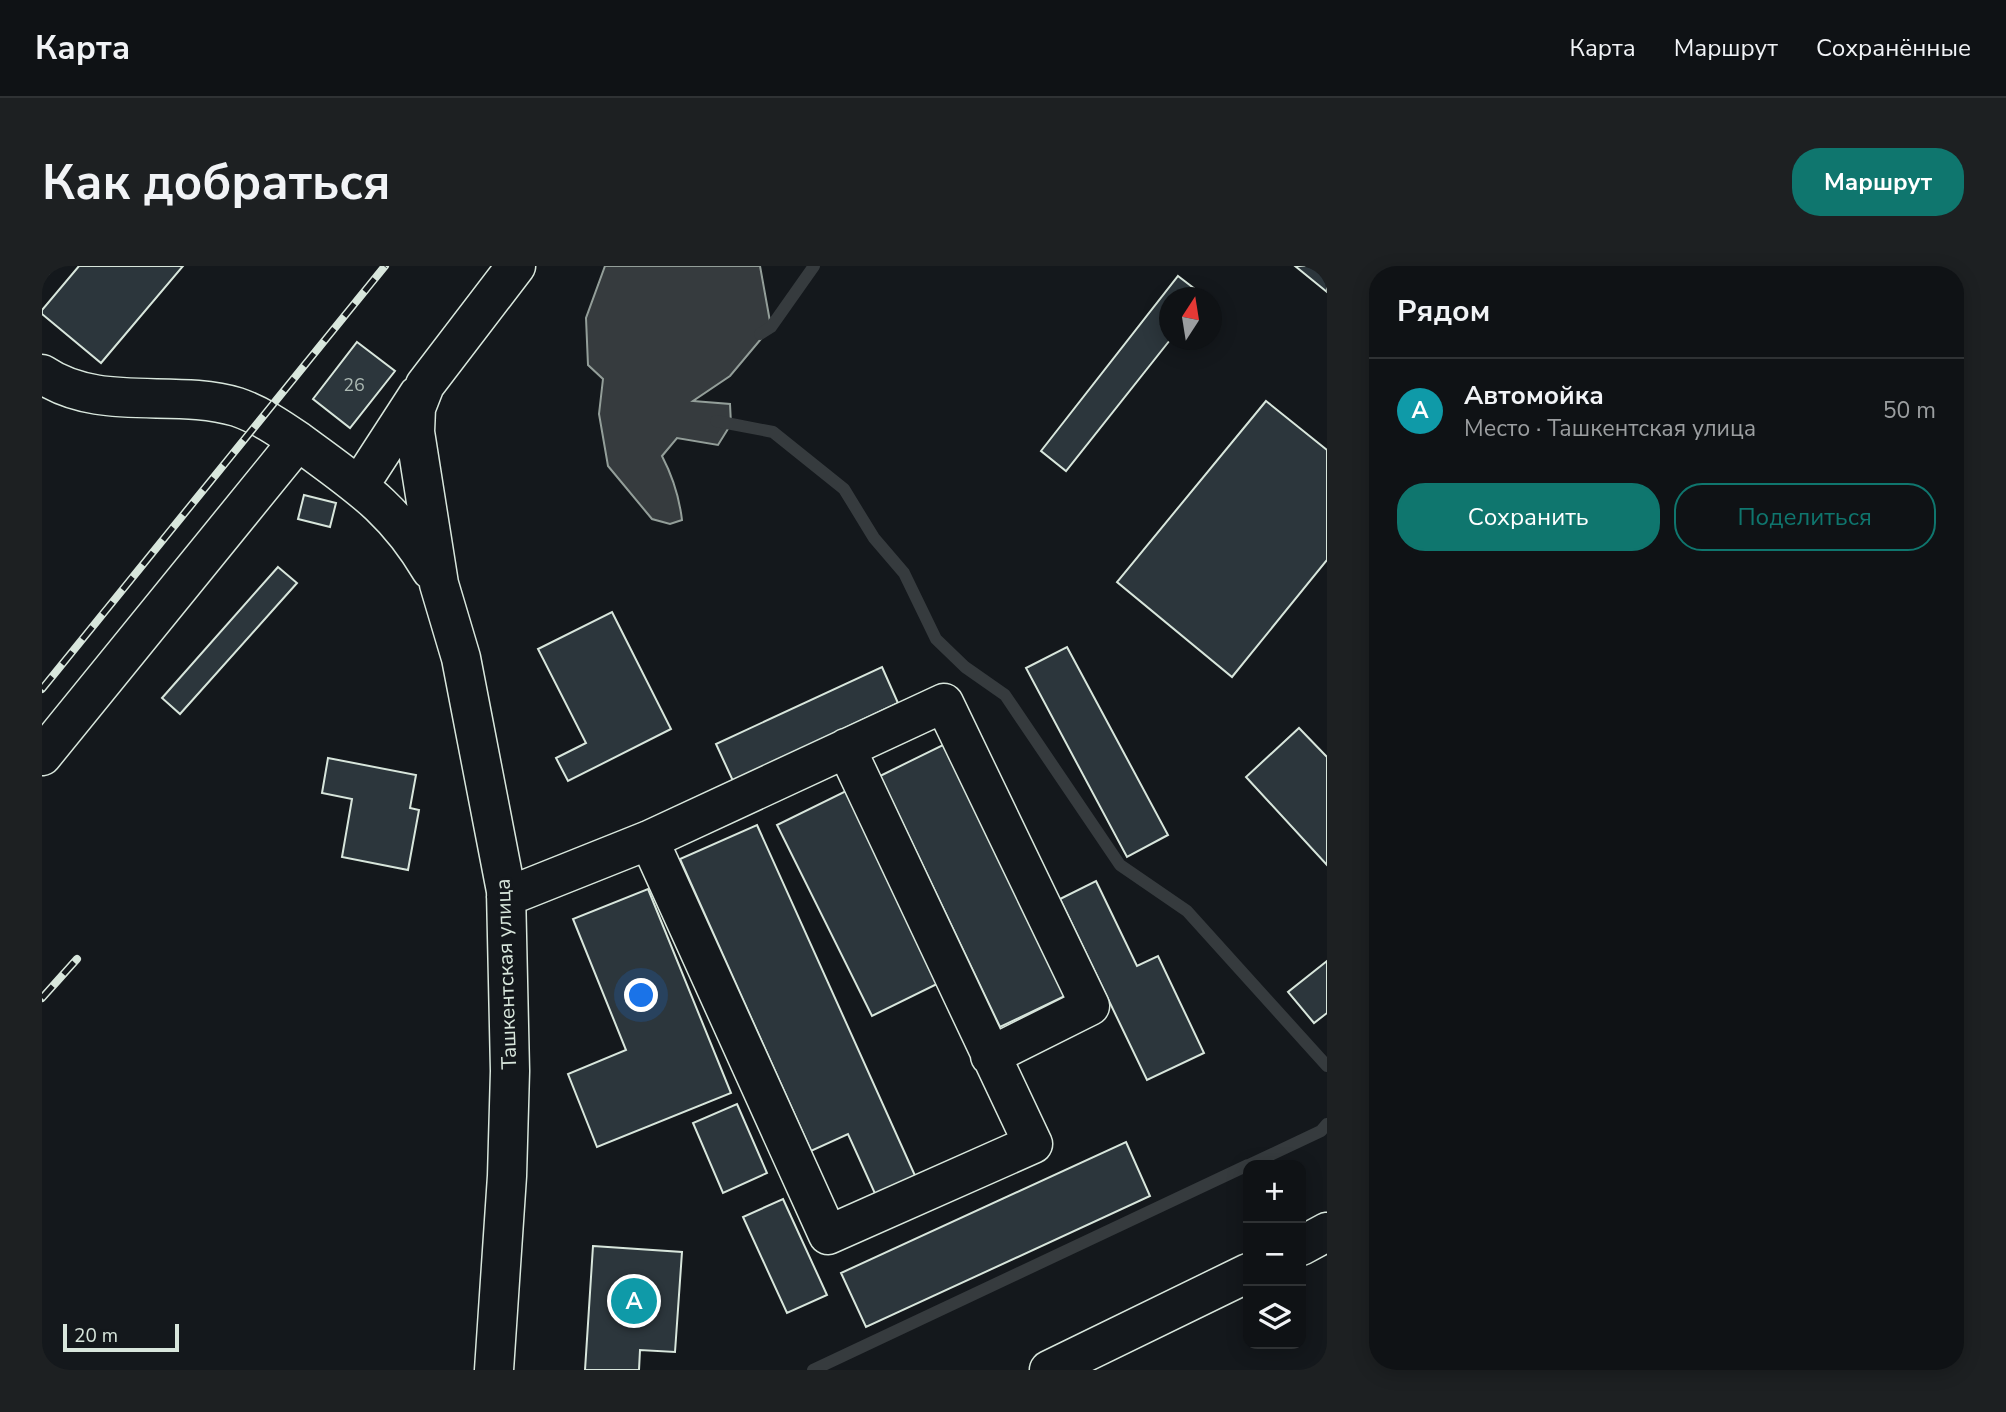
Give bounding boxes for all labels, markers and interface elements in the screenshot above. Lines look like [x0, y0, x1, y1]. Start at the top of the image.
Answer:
text: Карта [35, 26, 130, 71]
text: Карта [1570, 32, 1636, 64]
text: Маршрут [1674, 32, 1778, 64]
text: Сохранённые [1816, 32, 1971, 64]
button: Маршрут [1792, 148, 1964, 216]
text: Как добраться [42, 149, 390, 216]
north arrow [1159, 287, 1222, 350]
text: Рядом [1397, 291, 1490, 332]
house number: 26 [343, 373, 365, 397]
text: Автомойка [1464, 378, 1604, 413]
text: A [1411, 395, 1429, 426]
text: 50 m [1883, 395, 1936, 426]
text: Место · Ташкентская улица [1464, 413, 1756, 444]
button: Сохранить [1397, 483, 1660, 551]
button: Поделиться [1674, 483, 1936, 551]
street label: Ташкентская улица [489, 878, 523, 1070]
your location [624, 978, 658, 1012]
map controls [1243, 1160, 1306, 1349]
button: + [1243, 1160, 1306, 1223]
button: − [1243, 1223, 1306, 1286]
pin: A [611, 1275, 657, 1327]
button: layers [1243, 1286, 1306, 1349]
scale bar [63, 1321, 178, 1353]
text: 20 m [74, 1323, 118, 1349]

